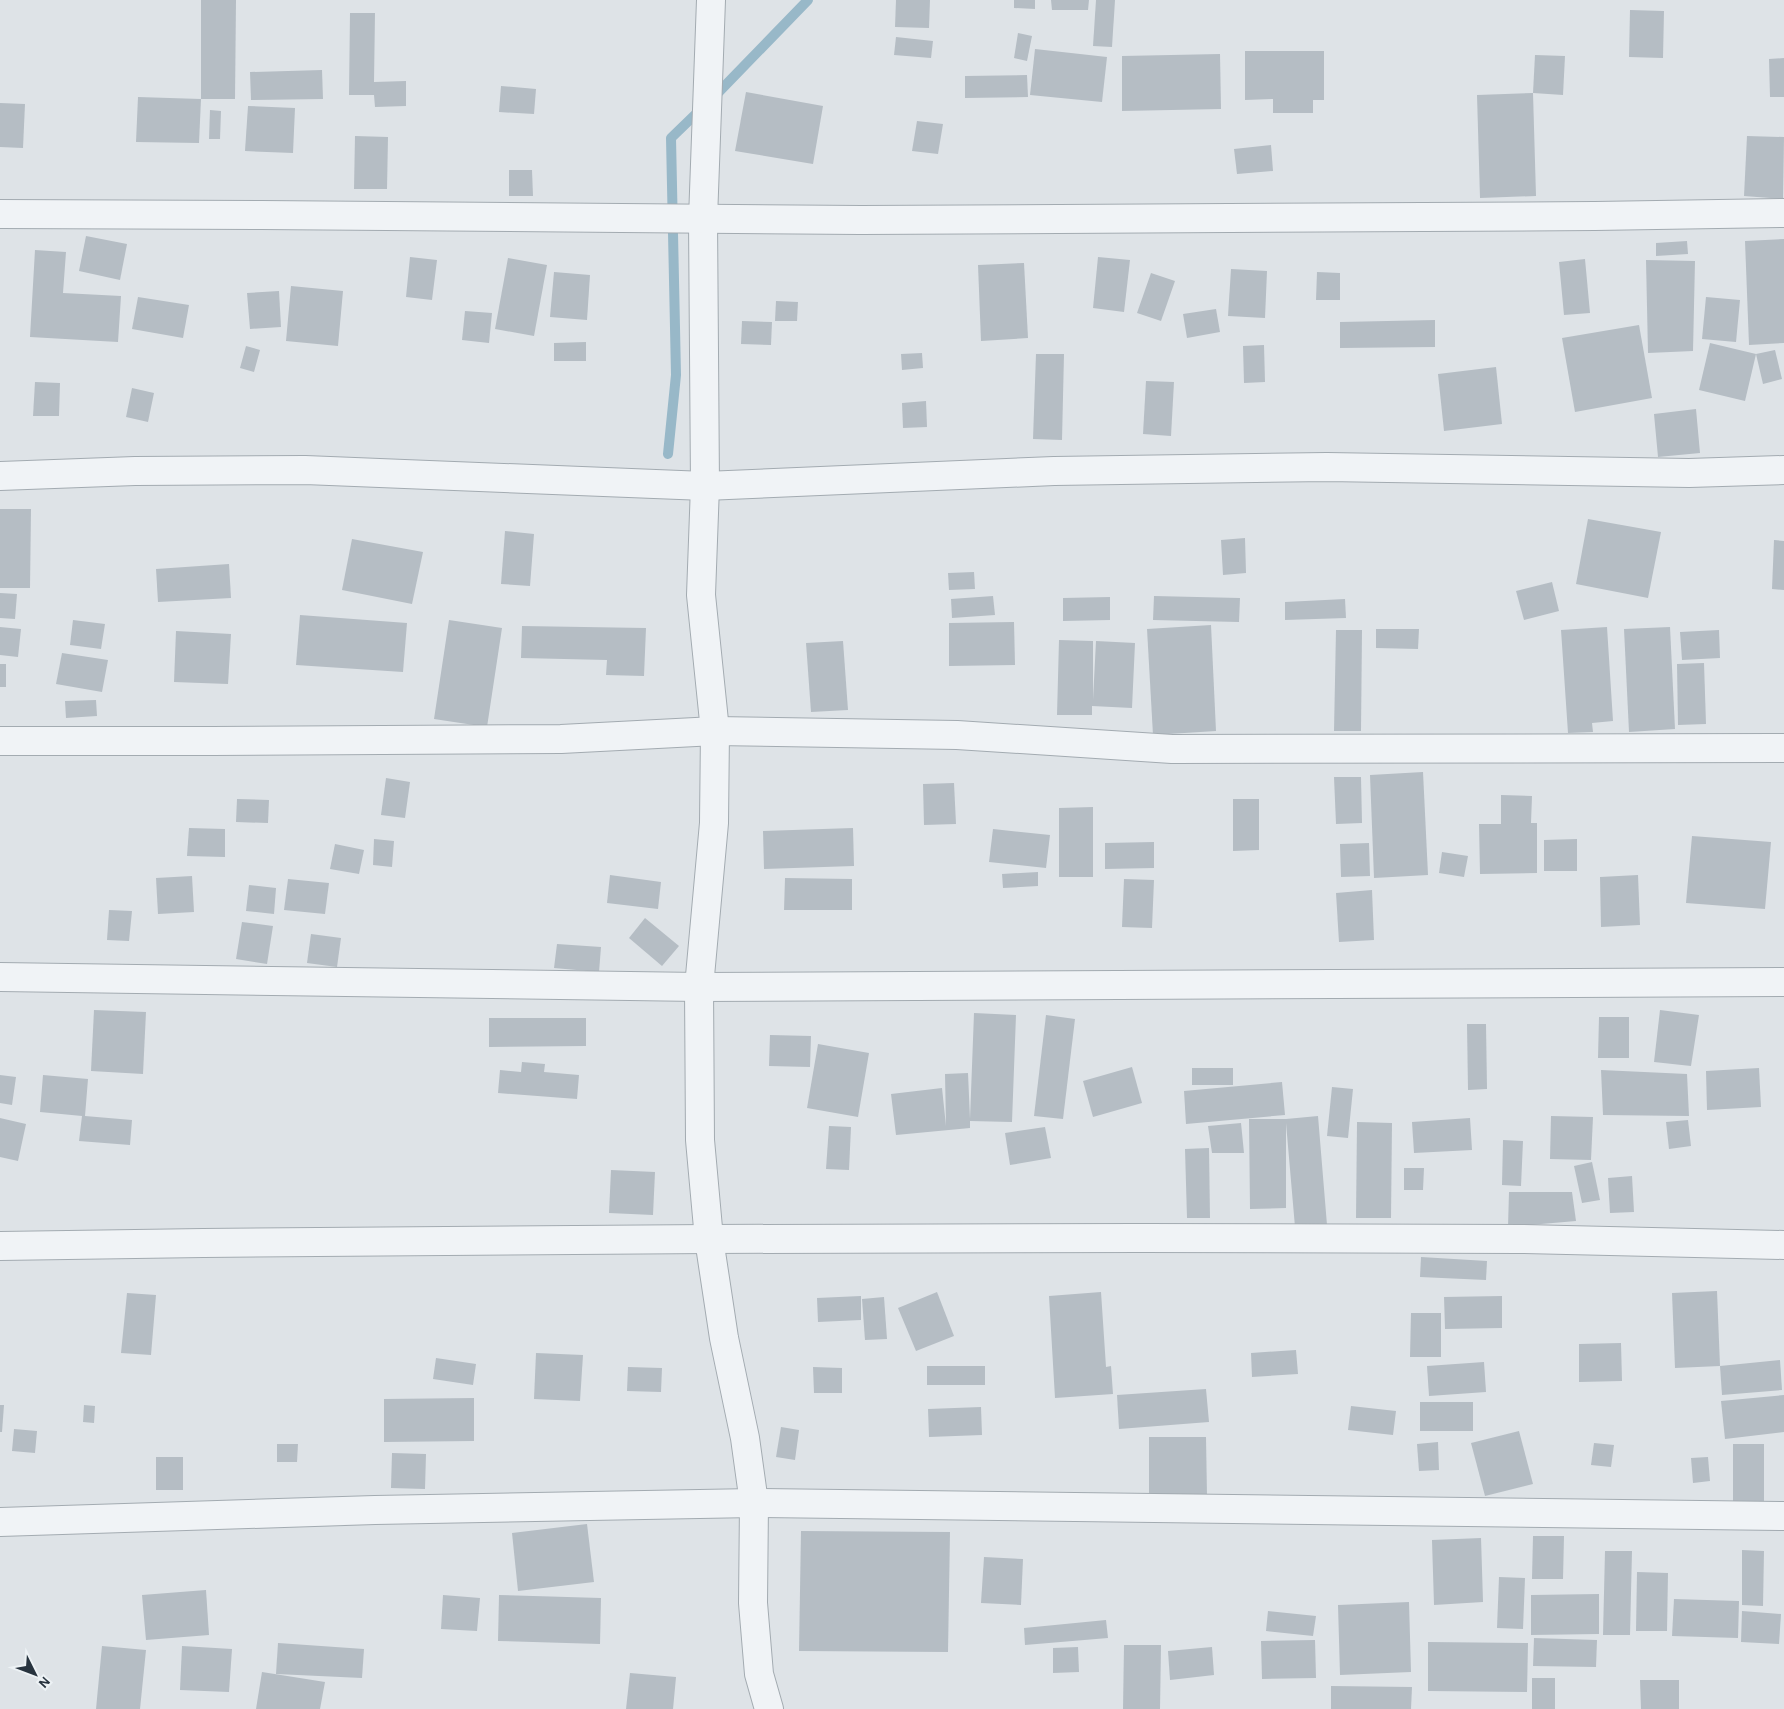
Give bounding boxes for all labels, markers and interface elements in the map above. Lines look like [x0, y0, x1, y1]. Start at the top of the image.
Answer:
north arrow [10, 1649, 60, 1699]
text: N [35, 1674, 52, 1690]

